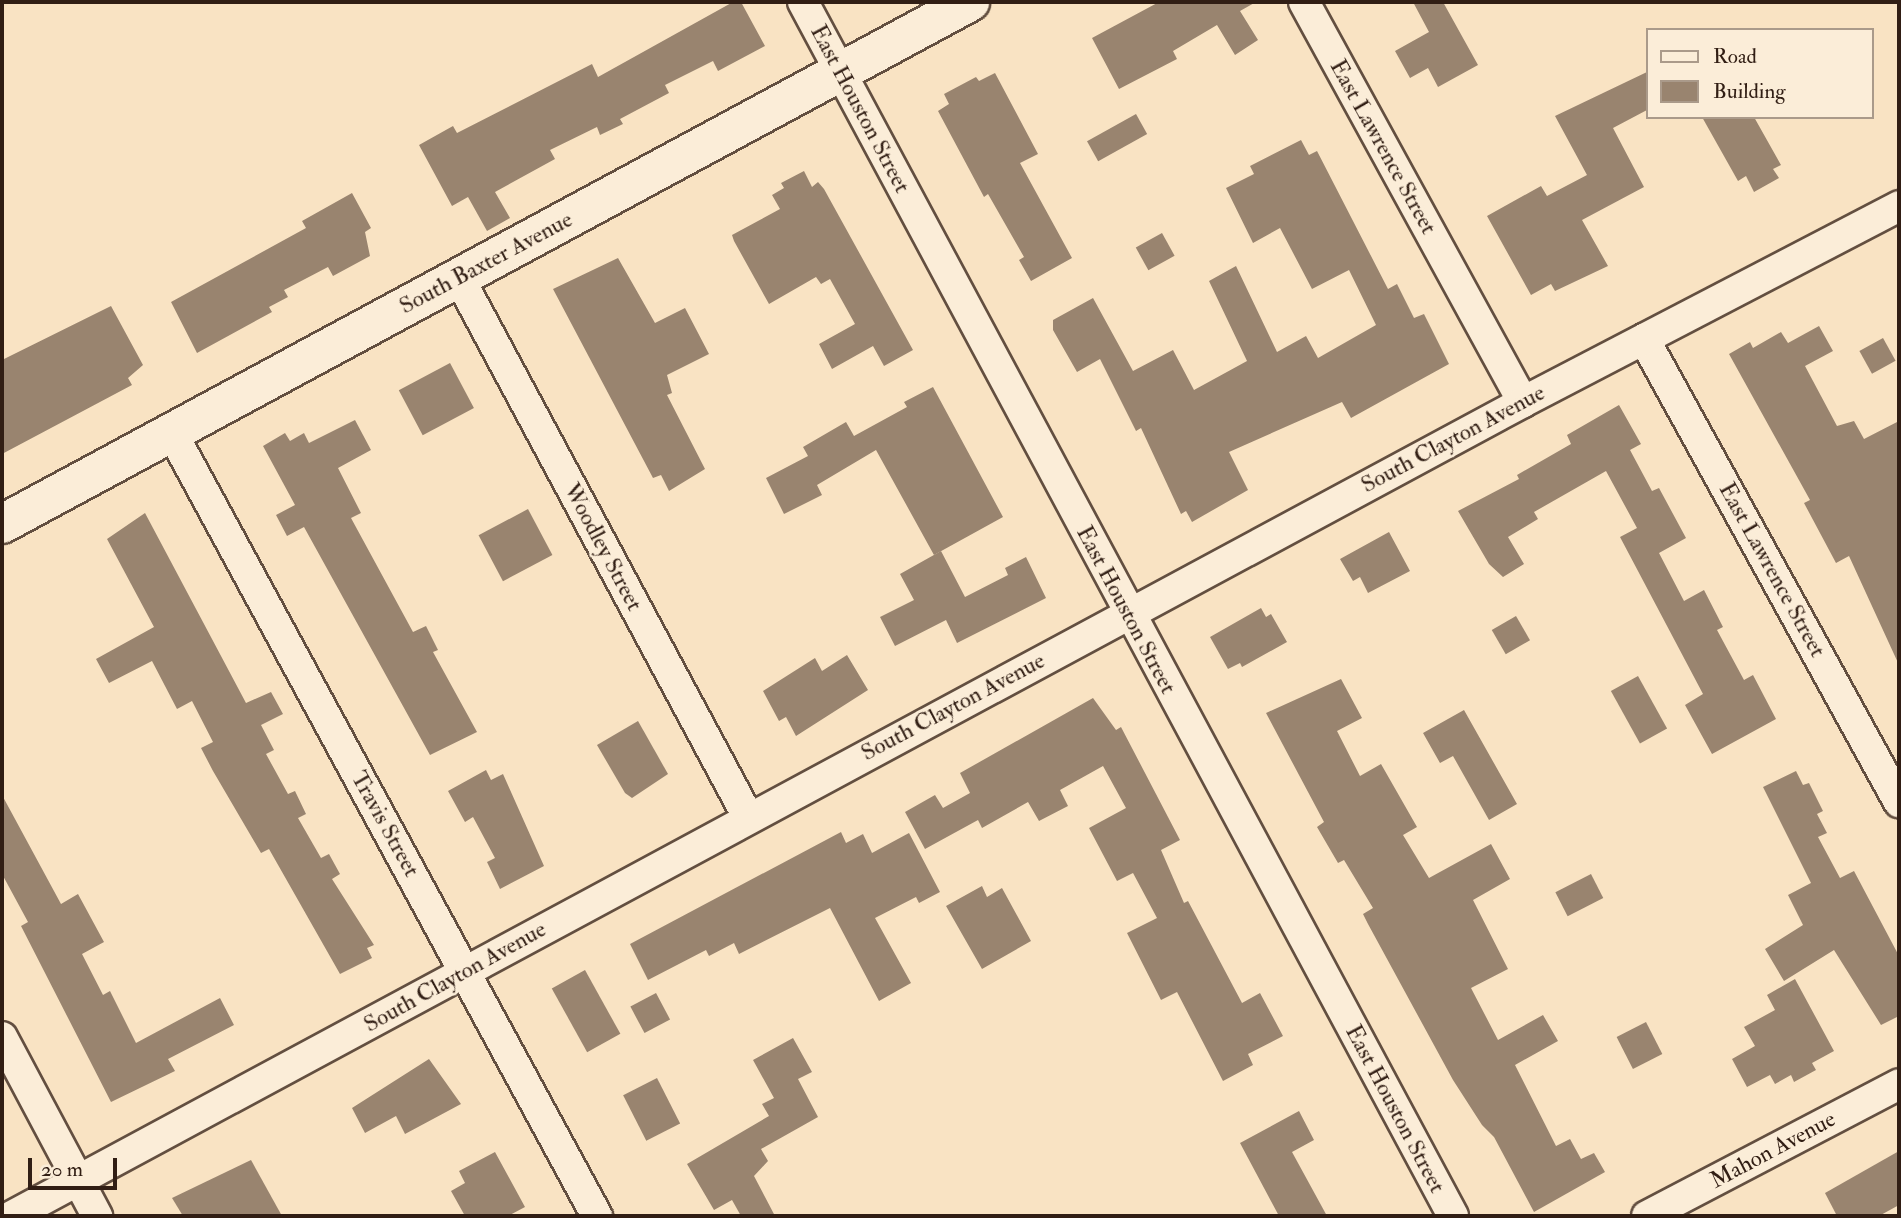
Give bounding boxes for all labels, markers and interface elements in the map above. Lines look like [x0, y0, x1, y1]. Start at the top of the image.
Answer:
street label: East Houston Street [804, 20, 916, 198]
legend [1646, 28, 1873, 119]
text: Road [1713, 43, 1757, 70]
street label: East Lawrence Street [1324, 55, 1442, 239]
text: Building [1713, 78, 1786, 105]
street label: South Baxter Avenue [395, 206, 577, 320]
street label: South Clayton Avenue [1357, 379, 1549, 499]
street label: Woodley Street [558, 478, 648, 616]
street label: East Lawrence Street [1713, 478, 1831, 662]
street label: East Houston Street [1070, 521, 1182, 699]
street label: South Clayton Avenue [857, 647, 1049, 767]
street label: Travis Street [345, 766, 425, 882]
street label: South Clayton Avenue [359, 916, 551, 1038]
street label: East Houston Street [1339, 1020, 1451, 1198]
street label: Mahon Avenue [1706, 1105, 1840, 1195]
scale bar [32, 1144, 121, 1188]
text: 20 m [41, 1156, 83, 1183]

